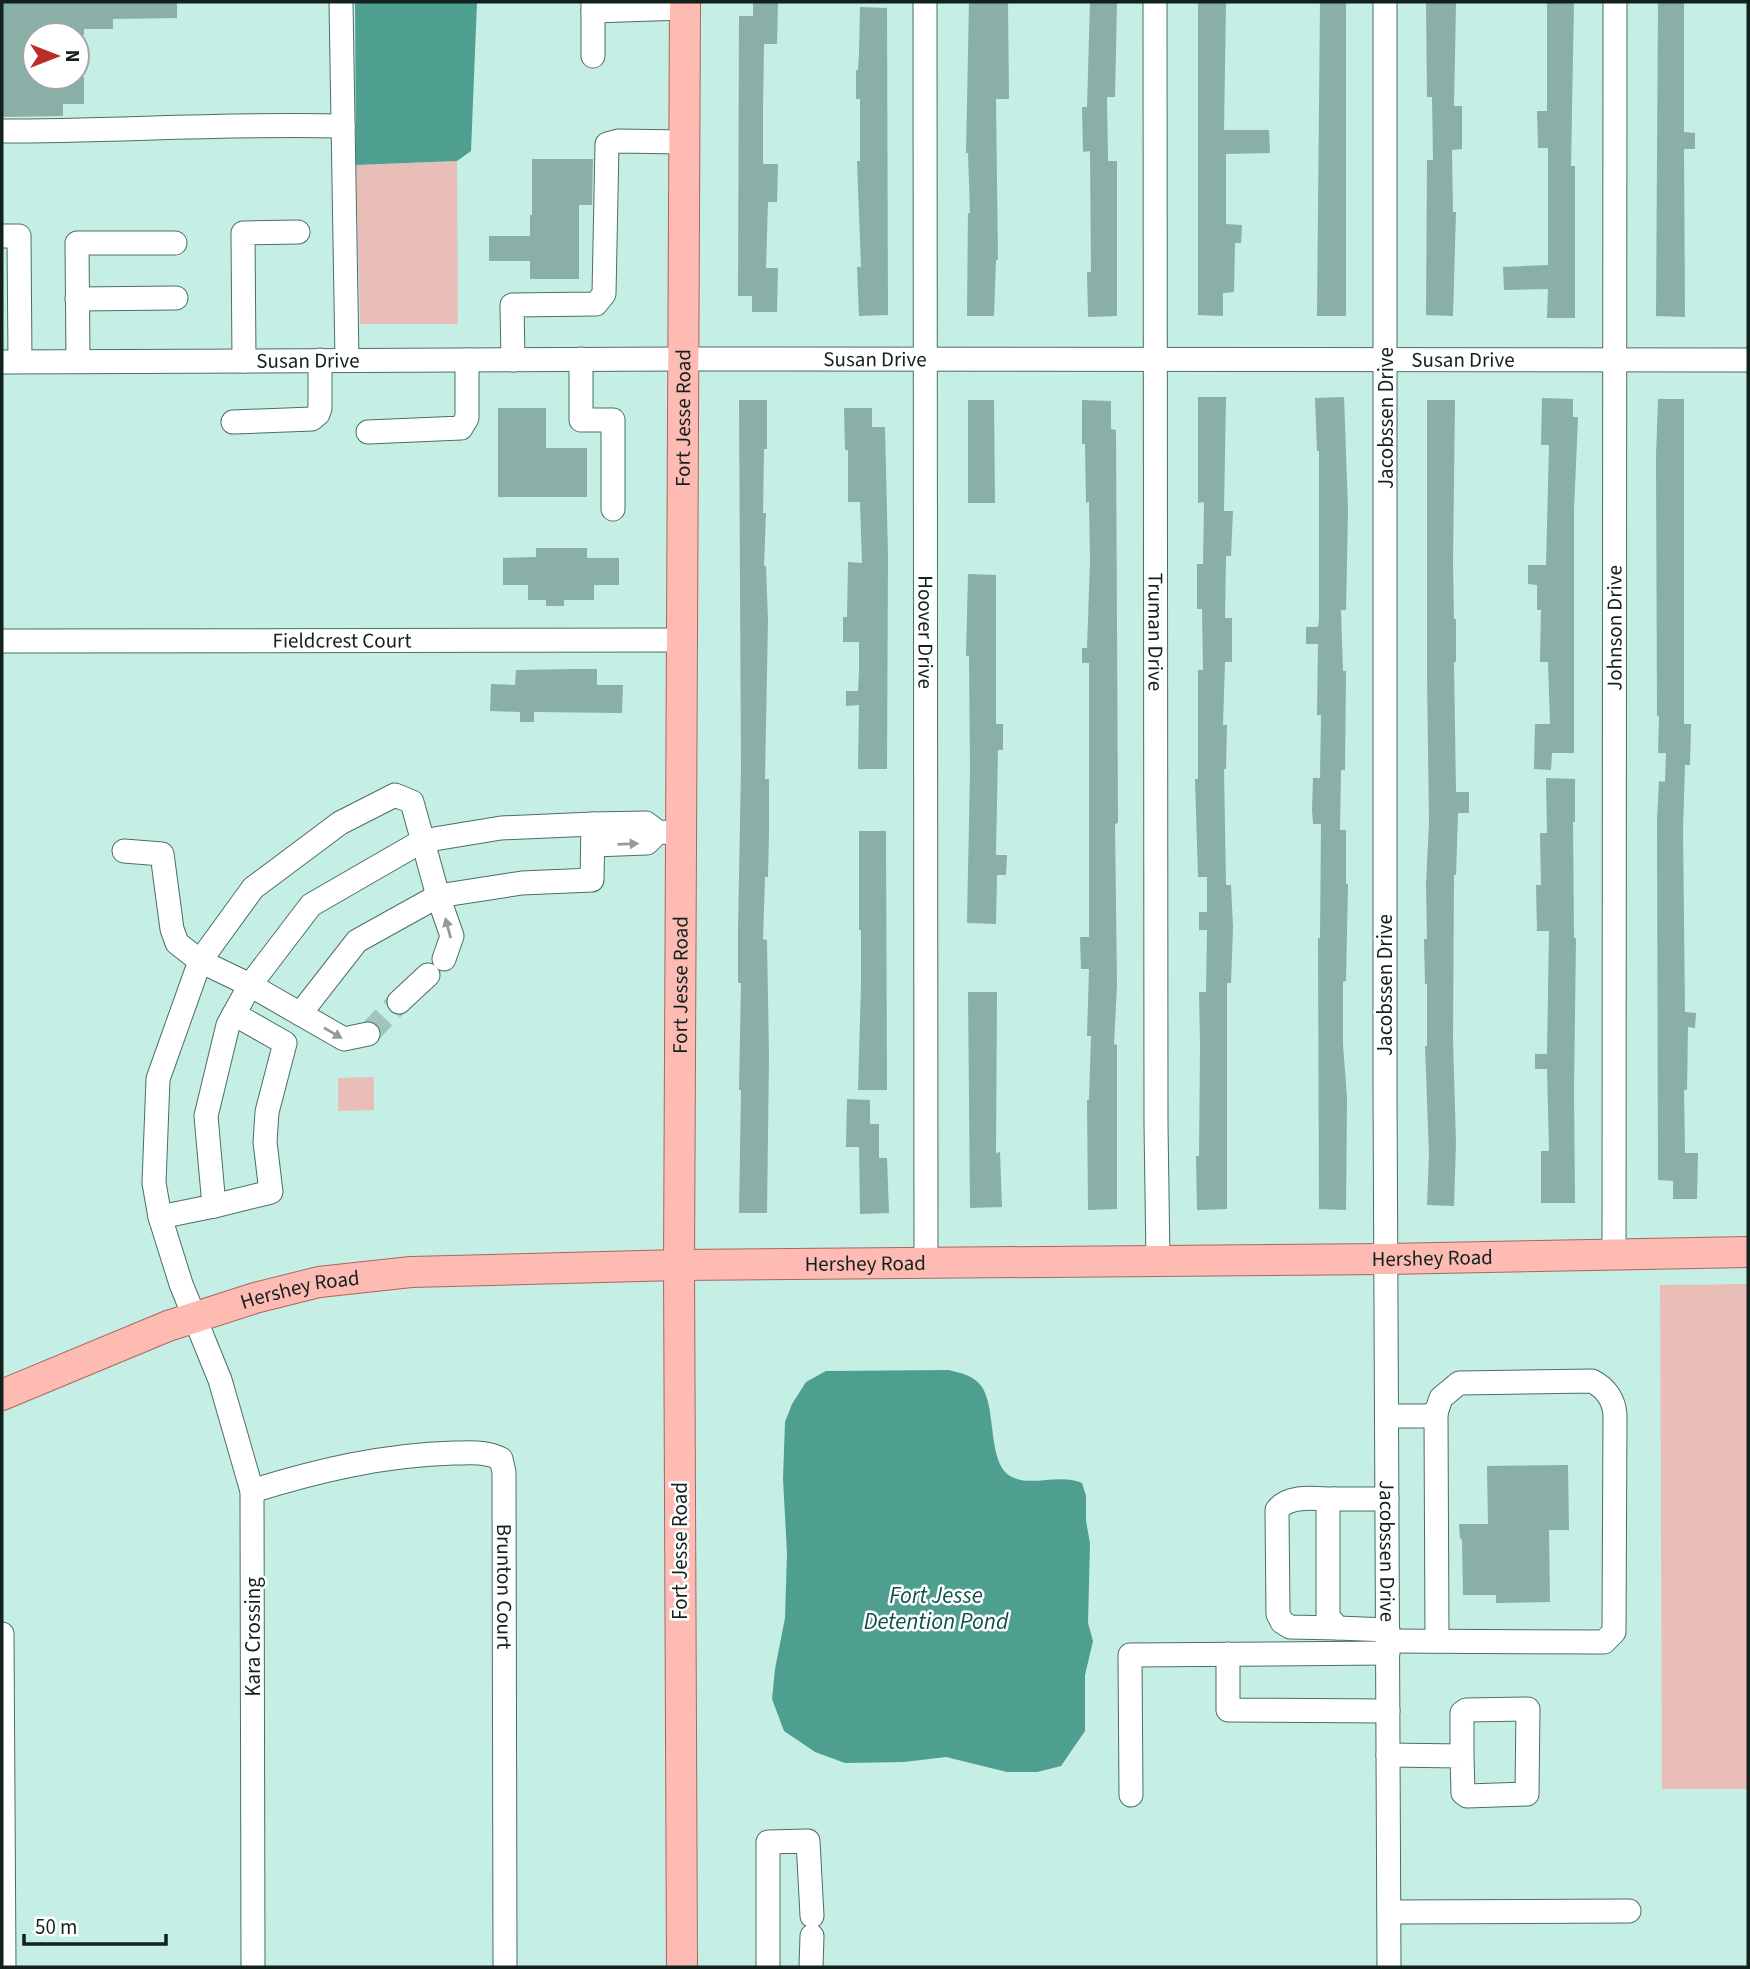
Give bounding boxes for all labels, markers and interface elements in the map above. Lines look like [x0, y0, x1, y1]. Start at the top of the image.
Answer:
north arrow [21, 21, 91, 91]
text: N [58, 50, 85, 62]
street label: Susan Drive [823, 344, 927, 374]
street label: Susan Drive [256, 345, 360, 376]
street label: Susan Drive [1411, 345, 1515, 375]
street label: Jacobssen Drive [1371, 347, 1401, 489]
street label: Fort Jesse Road [668, 349, 698, 487]
street label: Johnson Drive [1599, 565, 1630, 691]
street label: Truman Drive [1141, 573, 1171, 691]
street label: Hoover Drive [910, 575, 941, 689]
street label: Fieldcrest Court [272, 625, 412, 656]
one-way arrow [617, 838, 639, 850]
street label: Jacobssen Drive [1370, 914, 1400, 1056]
one-way arrow [442, 916, 453, 938]
street label: Fort Jesse Road [665, 916, 696, 1054]
one-way arrow [323, 1027, 342, 1039]
street label: Hershey Road [1371, 1242, 1493, 1274]
street label: Hershey Road [804, 1248, 926, 1279]
street label: Hershey Road [236, 1263, 361, 1317]
street label: Jacobssen Drive [1372, 1480, 1402, 1622]
street label: Fort Jesse Road [665, 1482, 695, 1620]
street label: Brunton Court [489, 1524, 519, 1649]
street label: Kara Crossing [238, 1577, 268, 1697]
water label: Fort Jesse Detention Pond [864, 1579, 1009, 1638]
scale bar [24, 1902, 166, 1946]
text: 50 m [35, 1912, 77, 1942]

